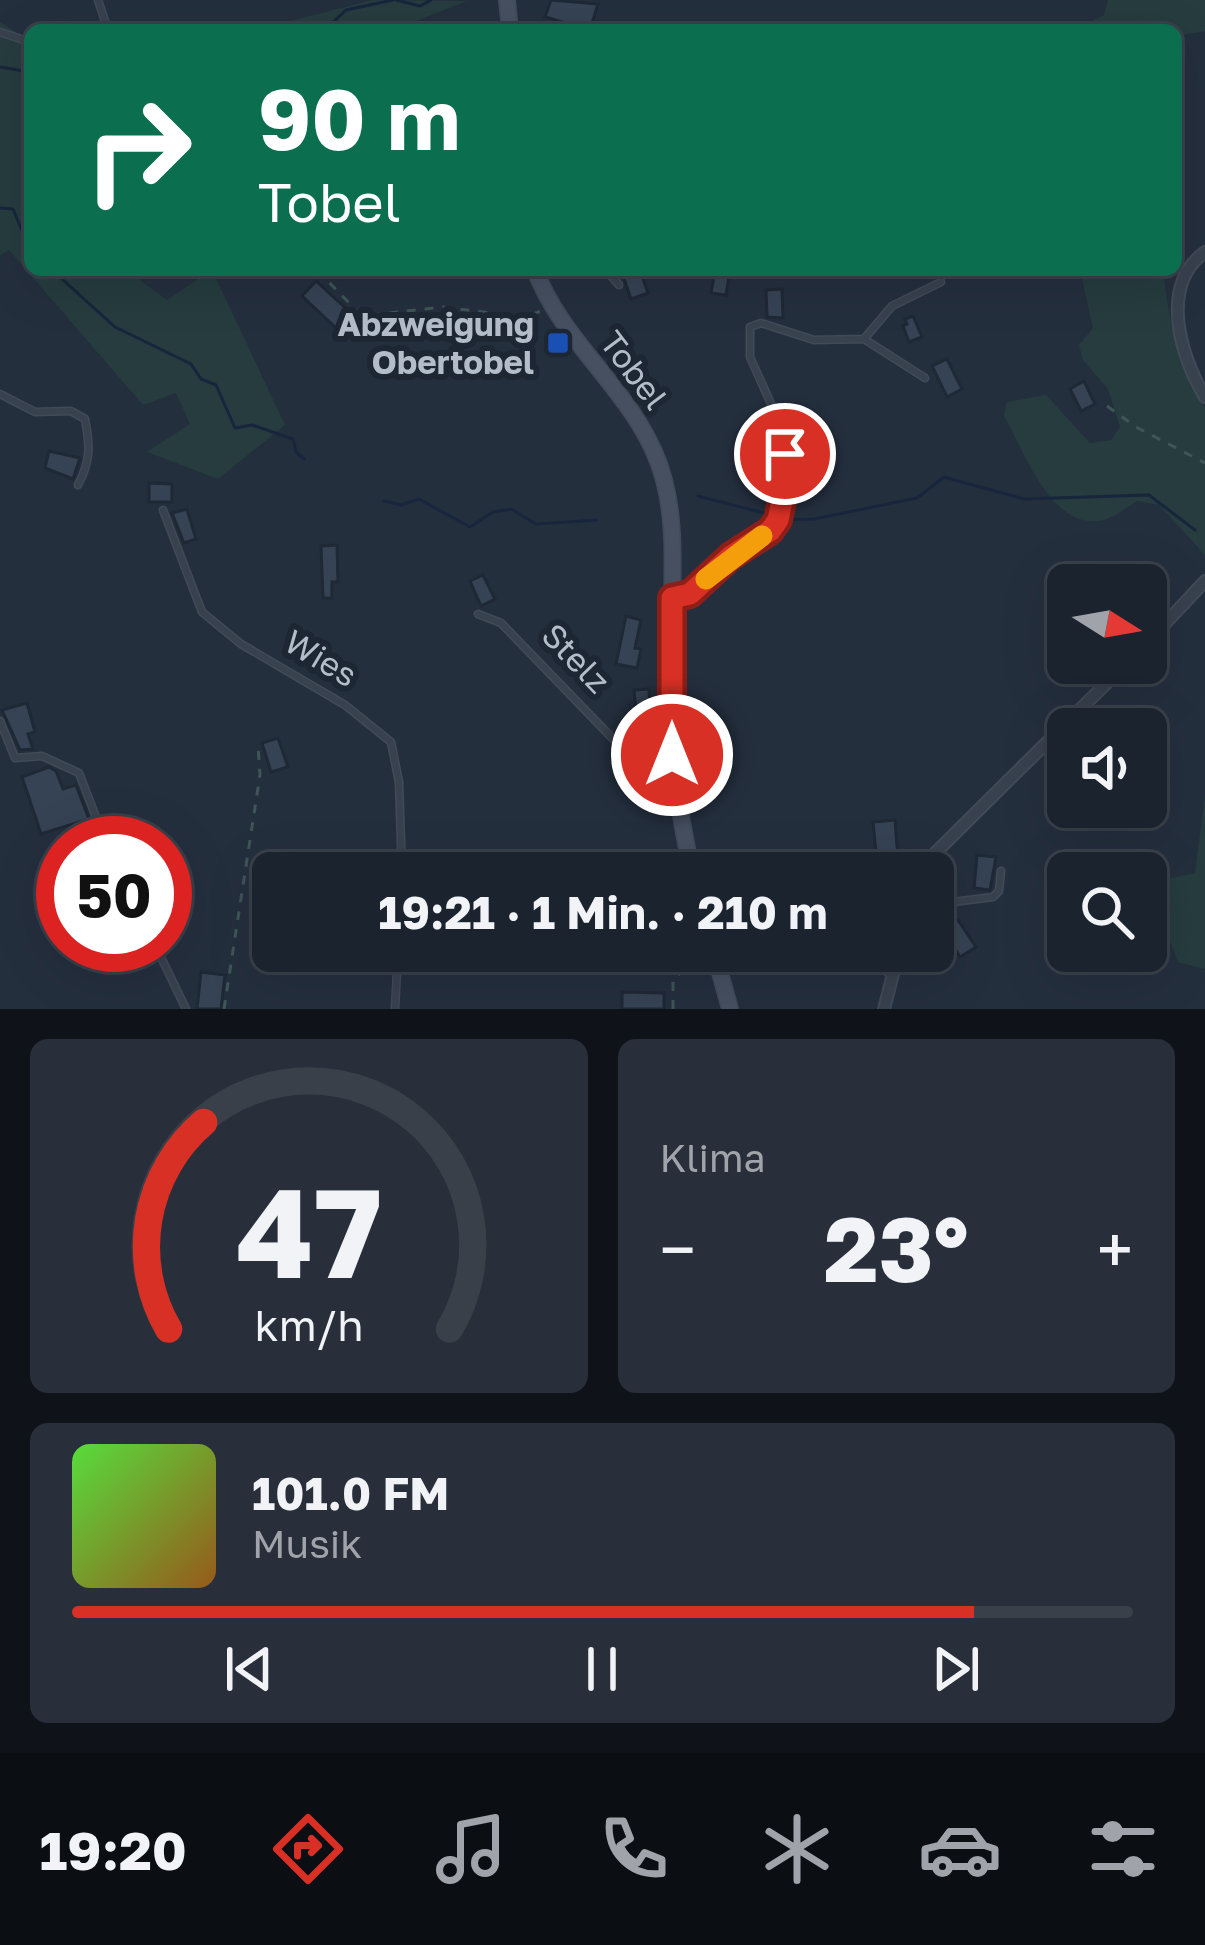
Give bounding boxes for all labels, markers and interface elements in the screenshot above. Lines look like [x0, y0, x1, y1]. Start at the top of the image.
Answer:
text: 90 m [258, 68, 460, 168]
icon: right [60, 72, 216, 228]
text: Tobel [258, 169, 401, 234]
place label: Abzweigung Obertobel [338, 304, 534, 381]
street label: Tobel [593, 323, 676, 416]
marker: Abzweigung Obertobel [545, 330, 571, 356]
pin [734, 403, 836, 505]
icon: arrive [752, 421, 818, 487]
north arrow [1047, 564, 1167, 684]
map controls [1047, 564, 1167, 972]
street label: Stelz [534, 615, 618, 700]
street label: Wies [278, 621, 364, 694]
position arrow [609, 692, 735, 818]
button: sound [1047, 708, 1167, 828]
speed limit sign: 50 [36, 816, 192, 972]
button: search [1047, 852, 1167, 972]
text: 19:21 · 1 Min. · 210 m [378, 885, 828, 939]
text: Klima [660, 1134, 766, 1181]
text: 47 [236, 1156, 382, 1305]
text: 23° [824, 1194, 969, 1302]
text: − [660, 1209, 696, 1289]
text: + [1097, 1209, 1133, 1289]
text: km/h [254, 1299, 363, 1350]
text: 101.0 FM [252, 1466, 449, 1520]
text: Musik [252, 1520, 362, 1567]
icon: previous [216, 1636, 282, 1702]
icon: pause [569, 1636, 635, 1702]
icon: next [923, 1636, 989, 1702]
icon: directions [266, 1807, 350, 1891]
icon: music [429, 1807, 513, 1891]
icon: phone [592, 1807, 676, 1891]
icon: climate [755, 1807, 839, 1891]
icon: car [918, 1807, 1002, 1891]
icon: filters [1081, 1807, 1165, 1891]
text: 19:20 [40, 1817, 187, 1882]

